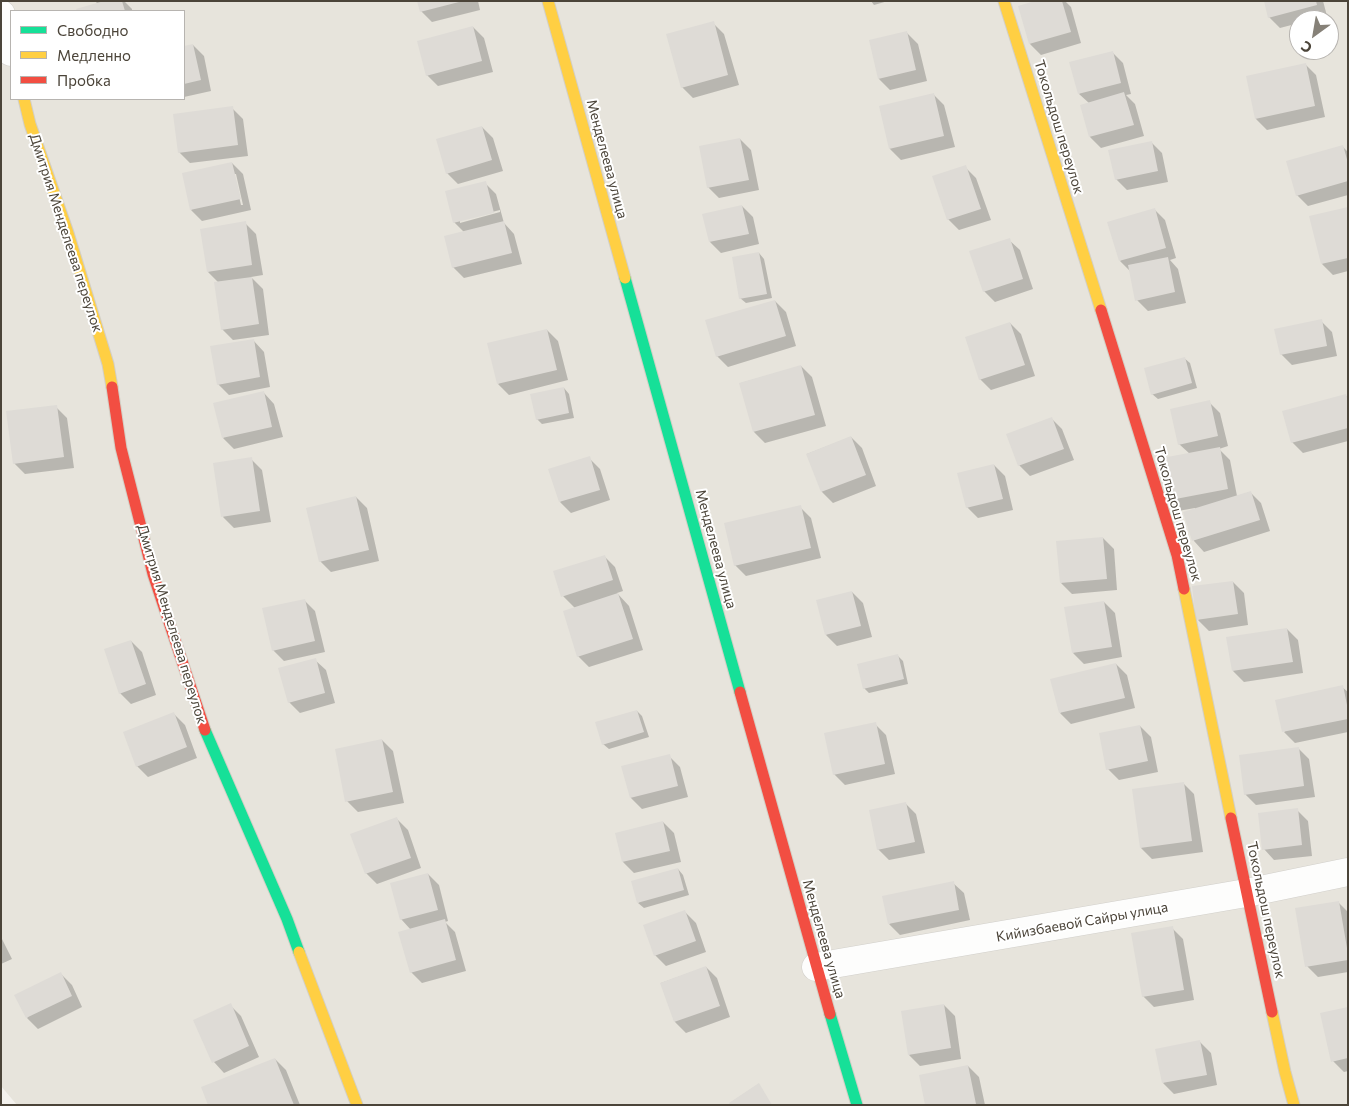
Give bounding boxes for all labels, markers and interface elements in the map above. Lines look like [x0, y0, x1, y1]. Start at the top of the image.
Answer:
legend [10, 10, 185, 100]
north arrow [1289, 10, 1339, 60]
text: Свободно [57, 21, 128, 39]
text: С [1298, 38, 1315, 57]
text: Медленно [57, 46, 131, 64]
street label: Токольдош переулок [1031, 58, 1087, 196]
text: Пробка [57, 71, 111, 89]
street label: Менделеева улица [583, 98, 631, 220]
street label: Дмитрия Менделеева переулок [26, 132, 106, 334]
street label: Токольдош переулок [1151, 445, 1205, 583]
street label: Менделеева улица [692, 488, 740, 610]
street label: Дмитрия Менделеева переулок [134, 522, 210, 726]
street label: Токольдош переулок [1243, 840, 1289, 980]
street label: Менделеева улица [799, 878, 849, 1000]
street label: Кийизбаевой Сайры улица [995, 899, 1169, 945]

